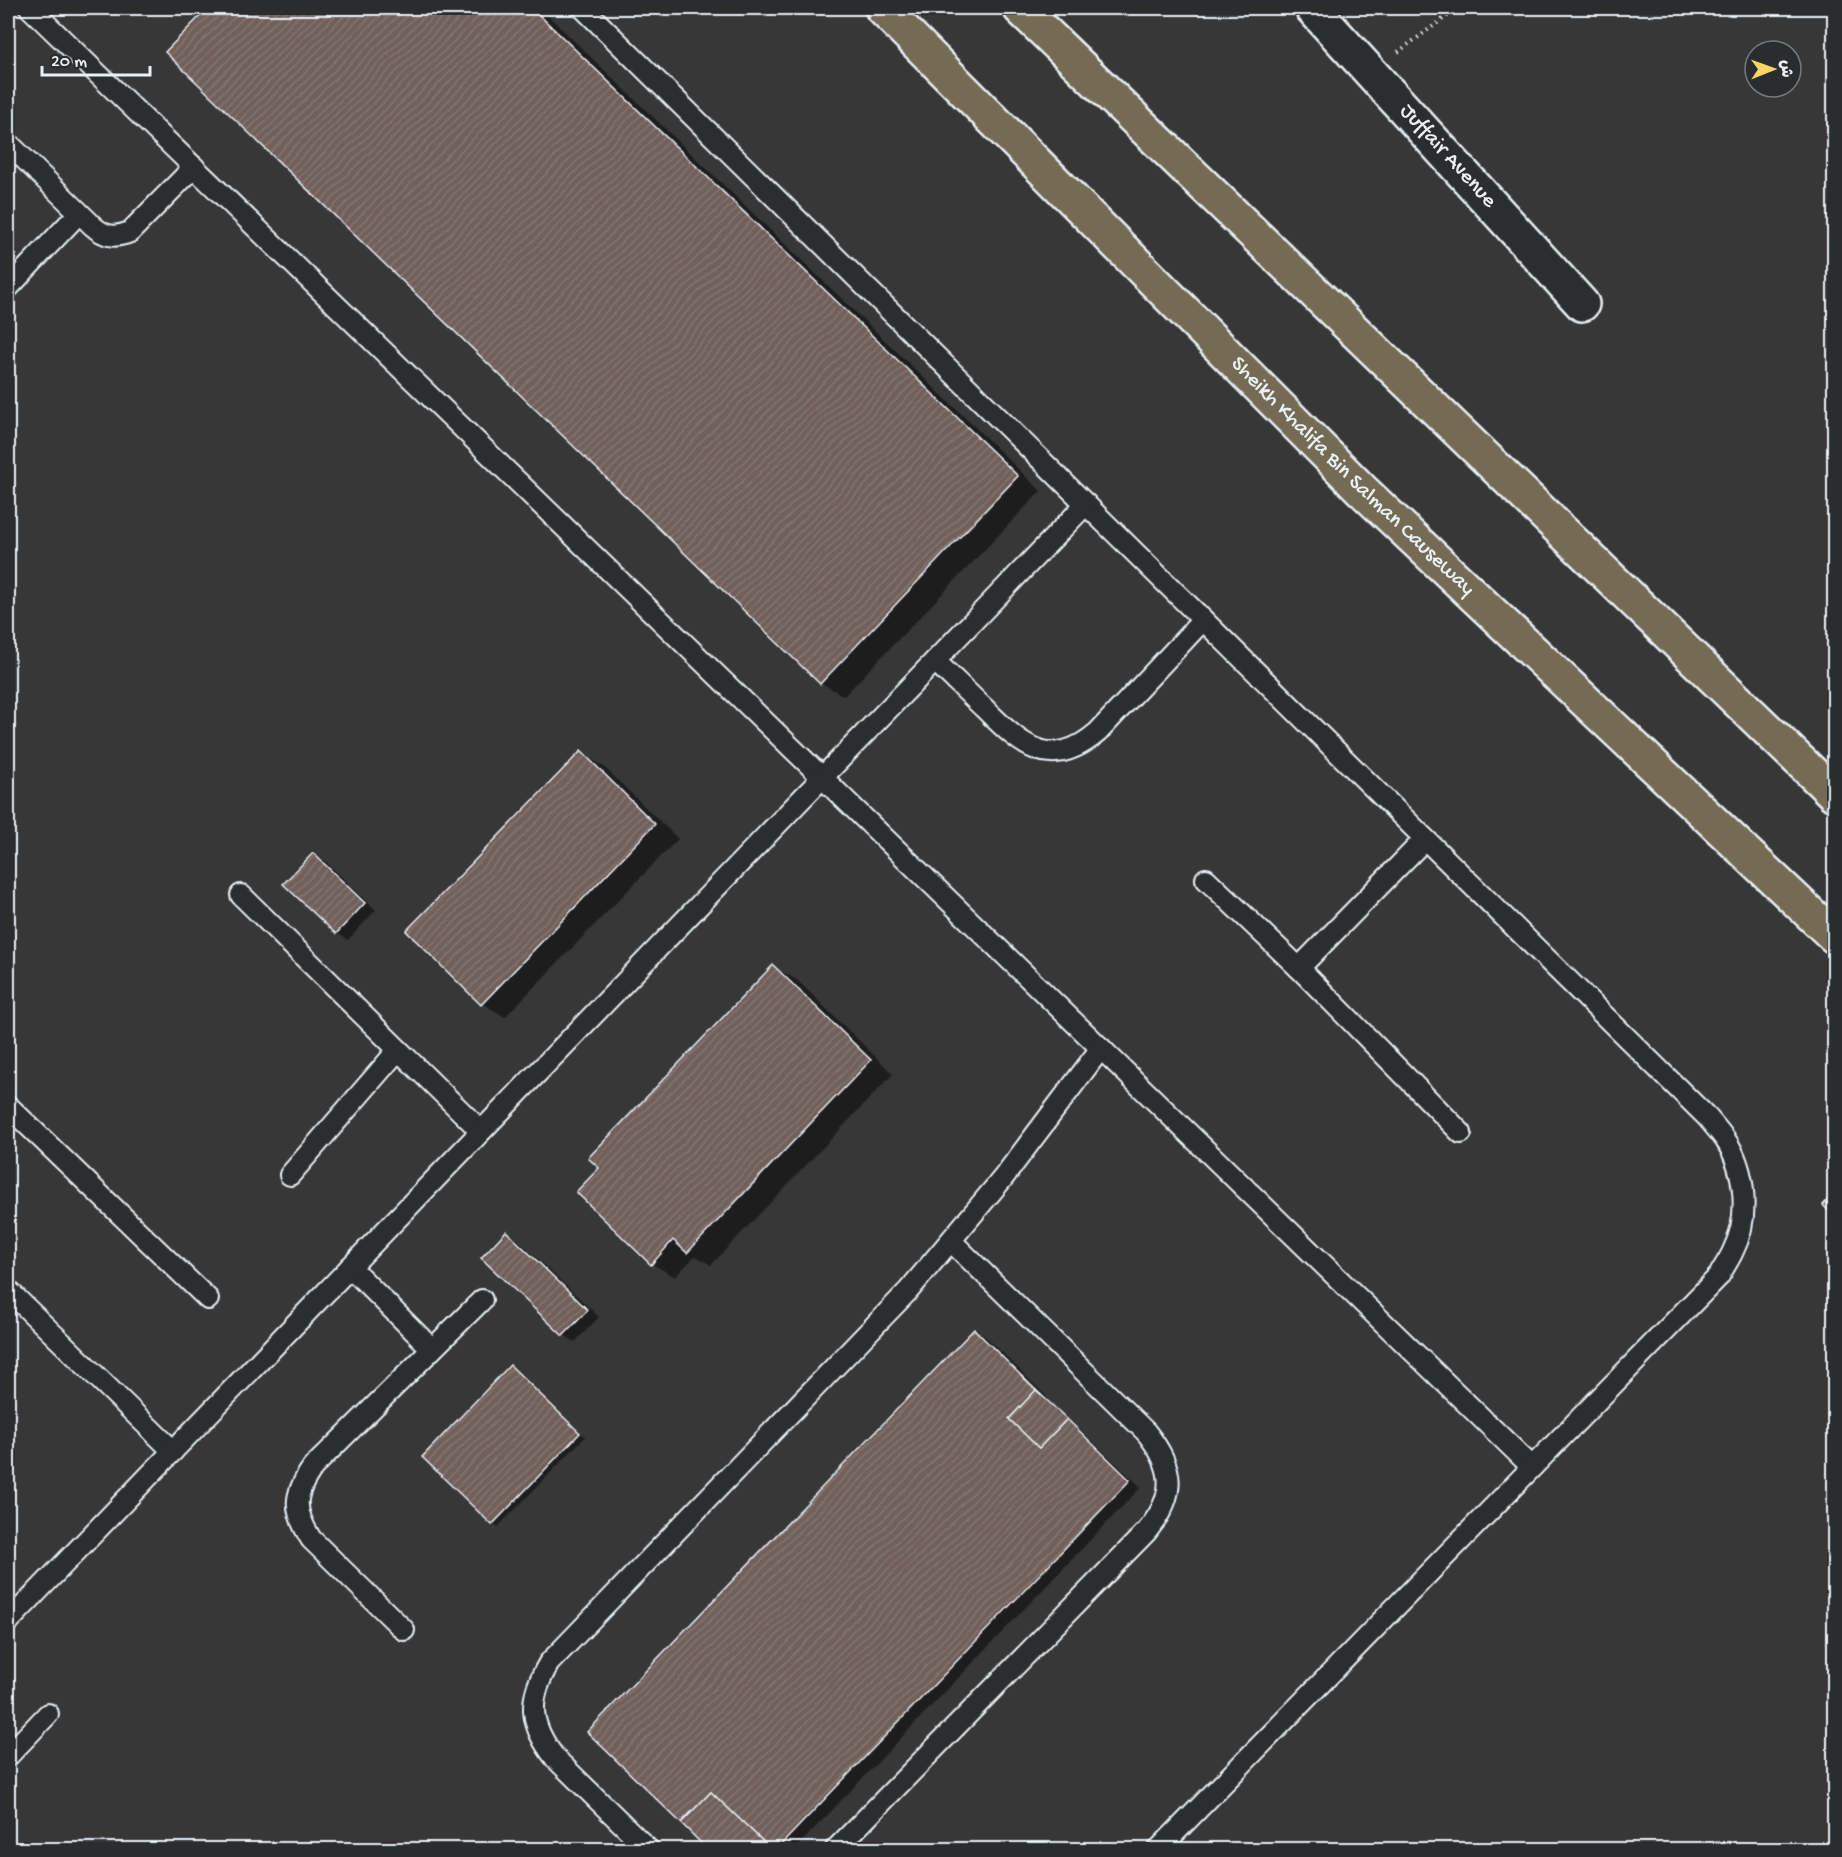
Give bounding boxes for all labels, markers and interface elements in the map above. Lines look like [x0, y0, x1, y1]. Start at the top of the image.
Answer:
scale bar [42, 39, 150, 77]
north arrow [1743, 39, 1803, 99]
text: 20 m [51, 52, 87, 73]
text: ش [1775, 60, 1794, 78]
street label: Juffair Avenue [1393, 99, 1502, 214]
street label: Sheikh Khalifa Bin Salman Causeway [1224, 352, 1480, 602]

